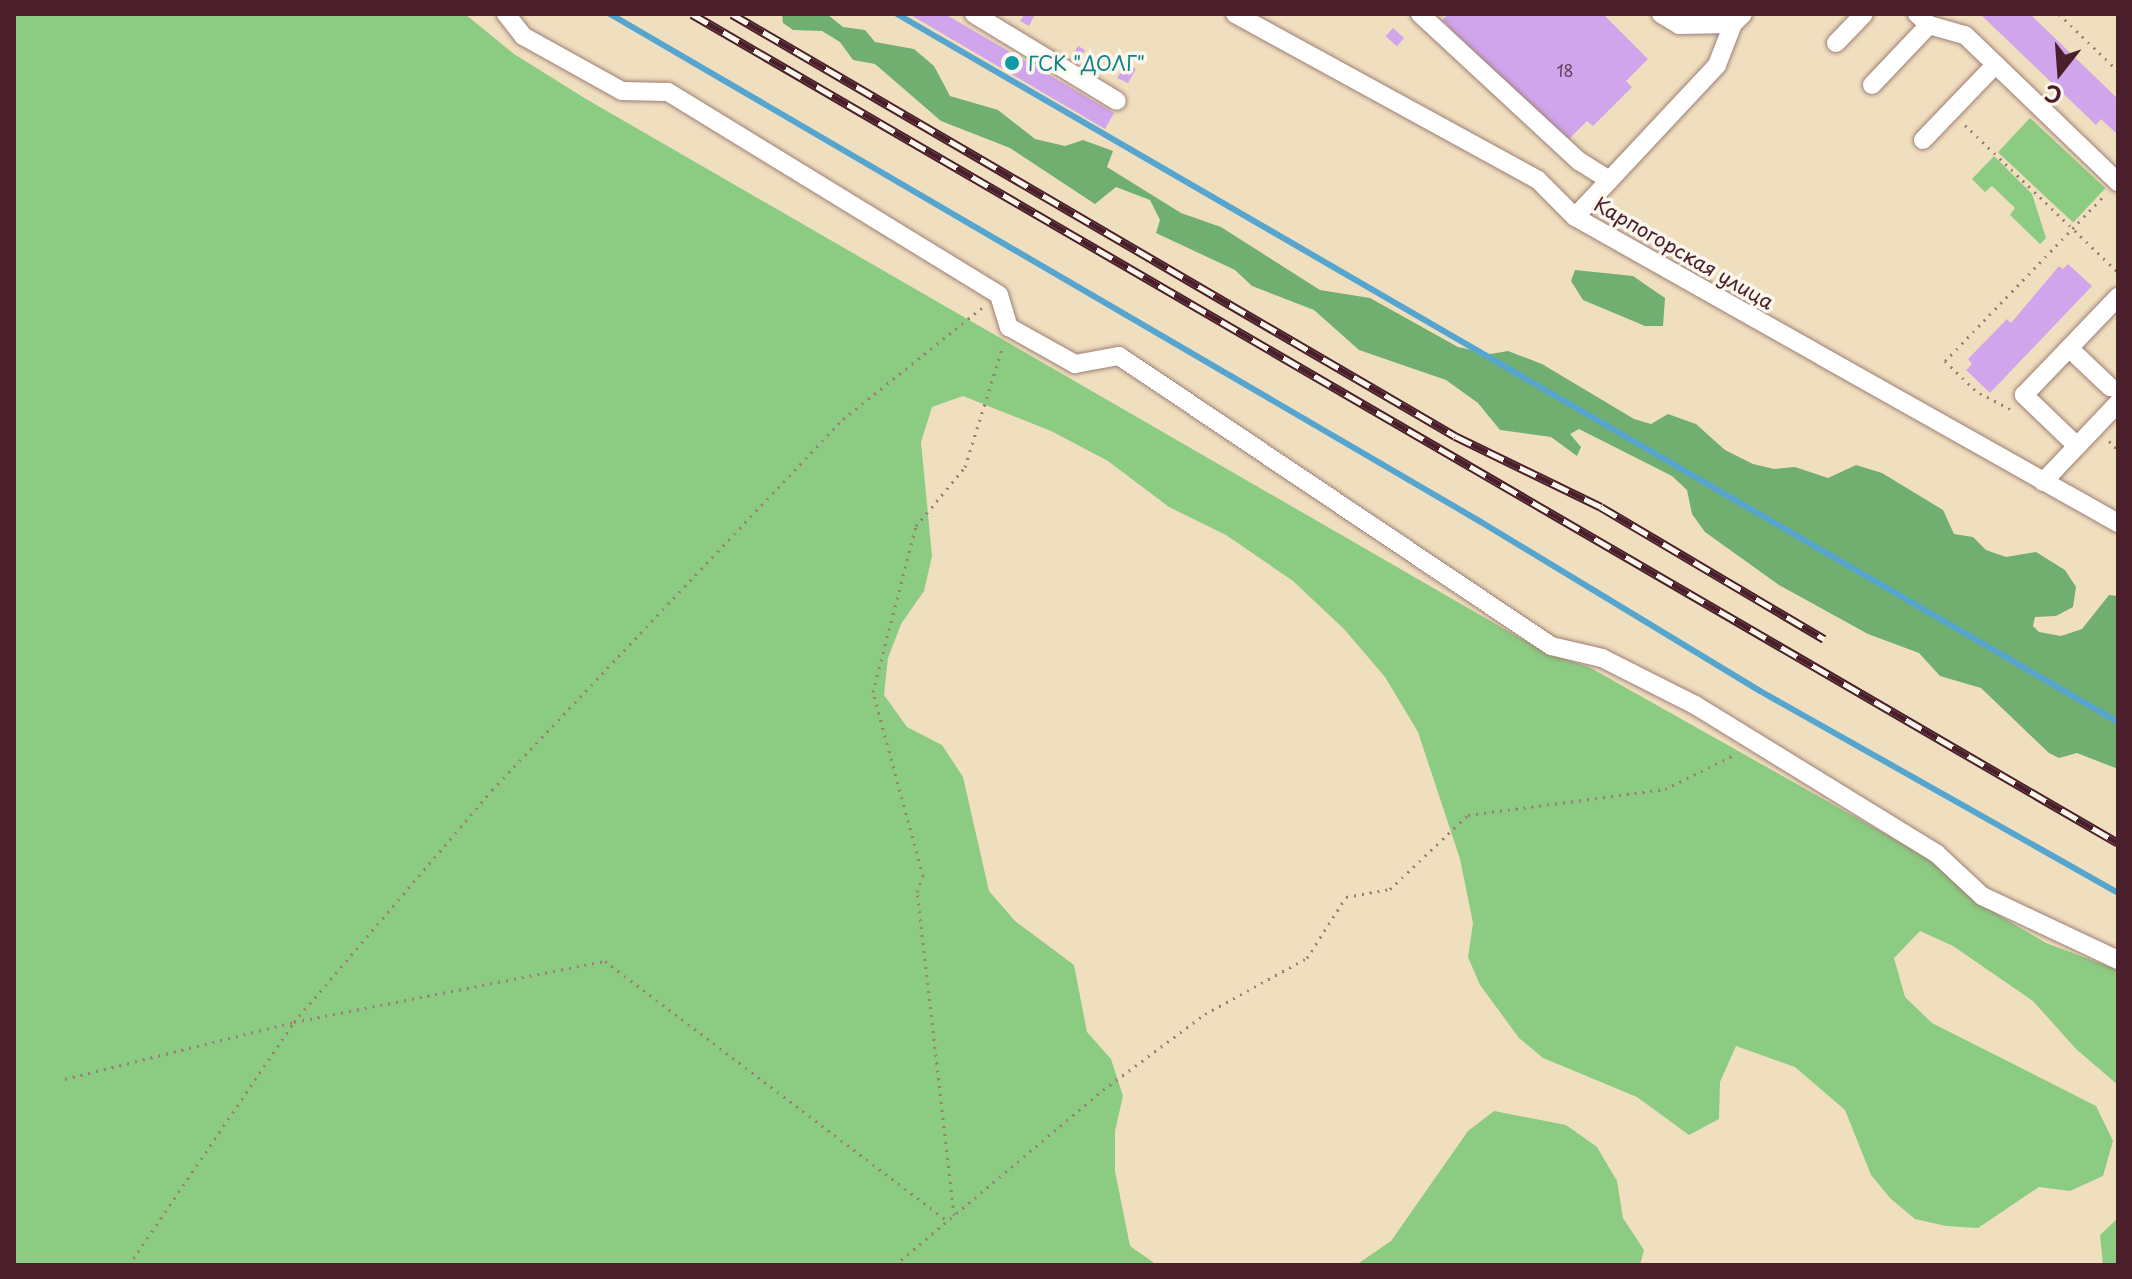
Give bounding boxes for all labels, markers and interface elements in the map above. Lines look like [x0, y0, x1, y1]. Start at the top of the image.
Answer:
north arrow [2020, 32, 2100, 112]
place label: ГСК "ДОЛГ" [1028, 51, 1146, 75]
marker: ГСК "ДОЛГ" [1003, 54, 1021, 72]
house number: 18 [1556, 60, 1574, 80]
text: С [2040, 77, 2066, 114]
street label: Карпогорская улица [1589, 191, 1779, 315]

